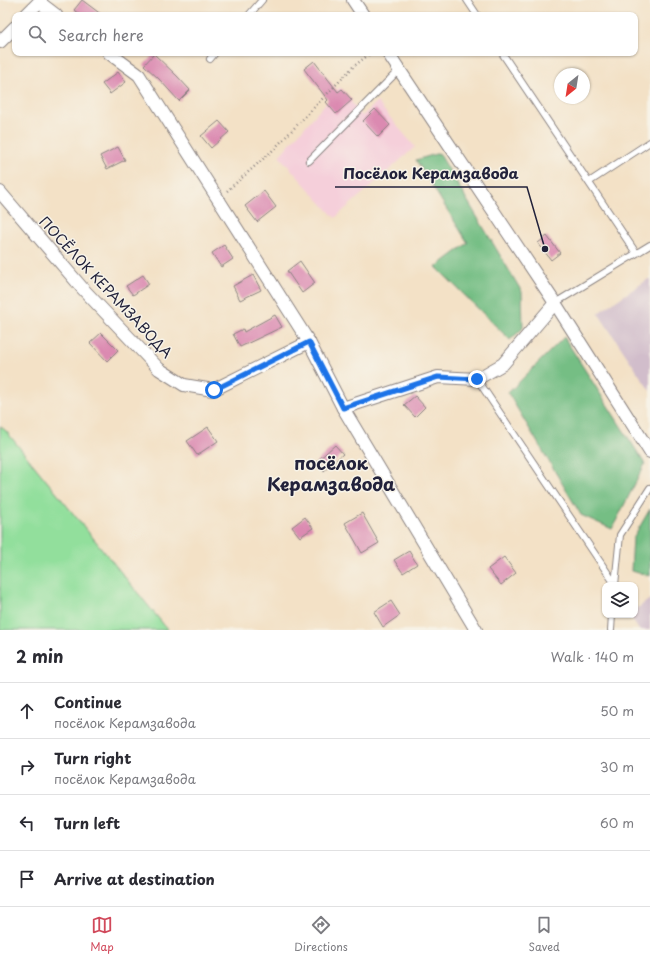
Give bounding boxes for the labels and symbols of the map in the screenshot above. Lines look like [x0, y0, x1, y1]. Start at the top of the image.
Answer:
north arrow [554, 68, 590, 104]
callout: Посёлок Керамзавода [335, 160, 527, 187]
text: Посёлок Керамзавода [343, 161, 519, 184]
street label: ПОСЁЛОК КЕРАМЗАВОДА [35, 211, 178, 363]
route end [468, 370, 486, 388]
route start [205, 381, 223, 399]
district label: посёлок Керамзавода [267, 449, 395, 497]

